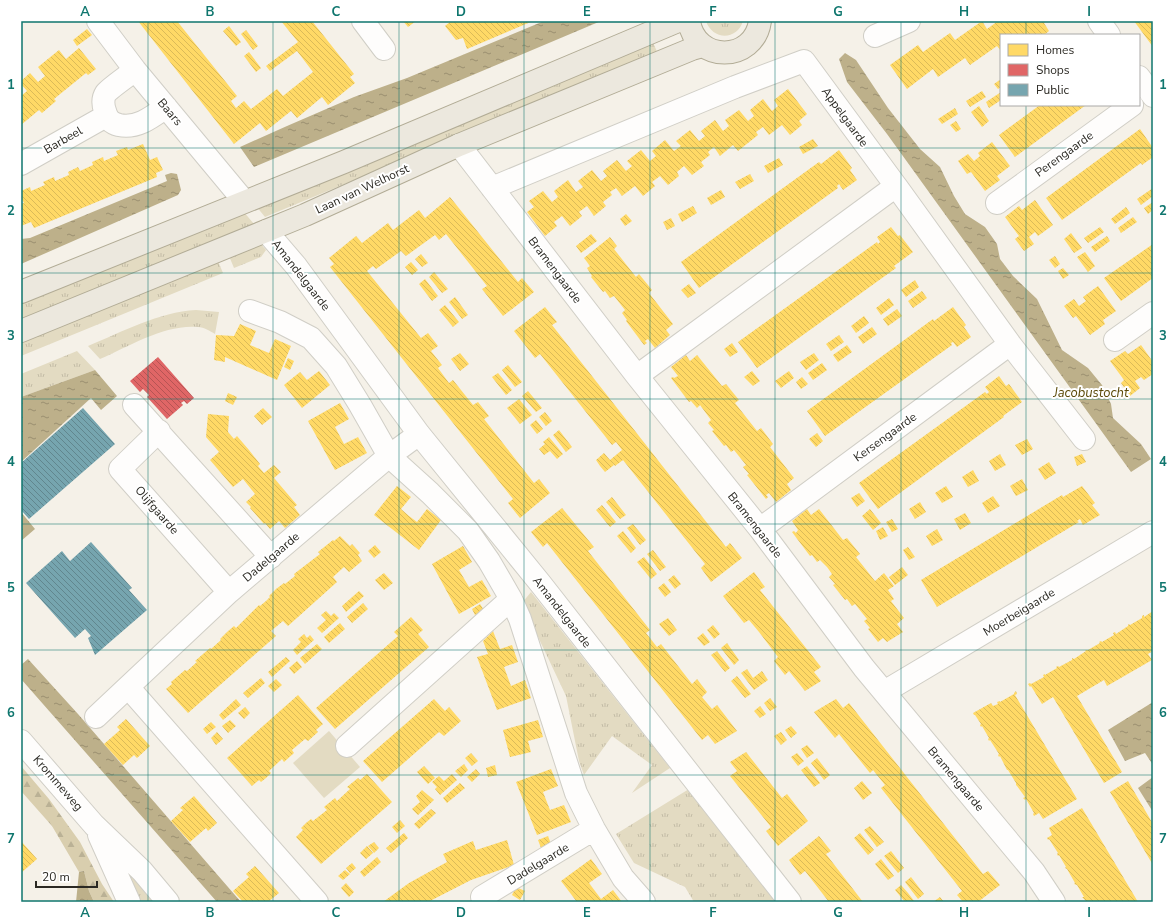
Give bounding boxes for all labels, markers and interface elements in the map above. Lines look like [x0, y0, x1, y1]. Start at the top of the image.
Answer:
text: A [80, 3, 90, 21]
text: B [206, 3, 215, 21]
text: C [332, 3, 341, 21]
text: D [456, 3, 466, 21]
text: E [583, 3, 591, 21]
text: F [709, 3, 717, 21]
text: G [833, 3, 843, 21]
text: H [959, 3, 969, 21]
text: I [1087, 3, 1091, 21]
legend [1000, 34, 1140, 106]
text: Homes [1036, 42, 1074, 58]
text: Shops [1036, 62, 1070, 78]
text: 1 [7, 76, 15, 94]
text: 1 [1159, 76, 1167, 94]
text: Public [1036, 82, 1070, 98]
street label: Appelgaarde [818, 84, 872, 150]
street label: Baars [154, 95, 186, 129]
street label: Barbeel [41, 122, 86, 157]
street label: Perengaarde [1032, 127, 1096, 181]
street label: Laan van Welhorst [313, 160, 412, 218]
text: 2 [7, 202, 15, 220]
text: 2 [1159, 202, 1167, 220]
street label: Bramengaarde [525, 233, 585, 307]
street label: Amandelgaarde [268, 236, 334, 314]
text: 3 [7, 327, 15, 345]
text: 3 [1159, 327, 1167, 345]
water label: Jacobustocht [1053, 384, 1129, 402]
street label: Kersengaarde [850, 409, 920, 465]
text: 4 [7, 453, 15, 471]
text: 4 [1159, 453, 1167, 471]
street label: Olijfgaarde [131, 482, 183, 538]
street label: Bramengaarde [724, 489, 786, 561]
street label: Dadelgaarde [239, 529, 303, 585]
street label: Amandelgaarde [529, 573, 595, 651]
text: 5 [7, 579, 15, 597]
text: 5 [1159, 579, 1167, 597]
street label: Moerbeigaarde [980, 584, 1058, 640]
text: 6 [7, 704, 15, 722]
text: 6 [1159, 704, 1167, 722]
street label: Bramengaarde [924, 743, 988, 815]
street label: Krommeweg [29, 752, 87, 814]
text: 7 [7, 830, 15, 848]
text: 7 [1159, 830, 1167, 848]
street label: Dadelgaarde [504, 839, 572, 889]
scale bar [36, 863, 97, 889]
text: 20 m [42, 869, 70, 885]
text: A [80, 904, 90, 922]
text: B [206, 904, 215, 922]
text: C [332, 904, 341, 922]
text: D [456, 904, 466, 922]
text: E [583, 904, 591, 922]
text: F [709, 904, 717, 922]
text: G [833, 904, 843, 922]
text: H [959, 904, 969, 922]
text: I [1087, 904, 1091, 922]

